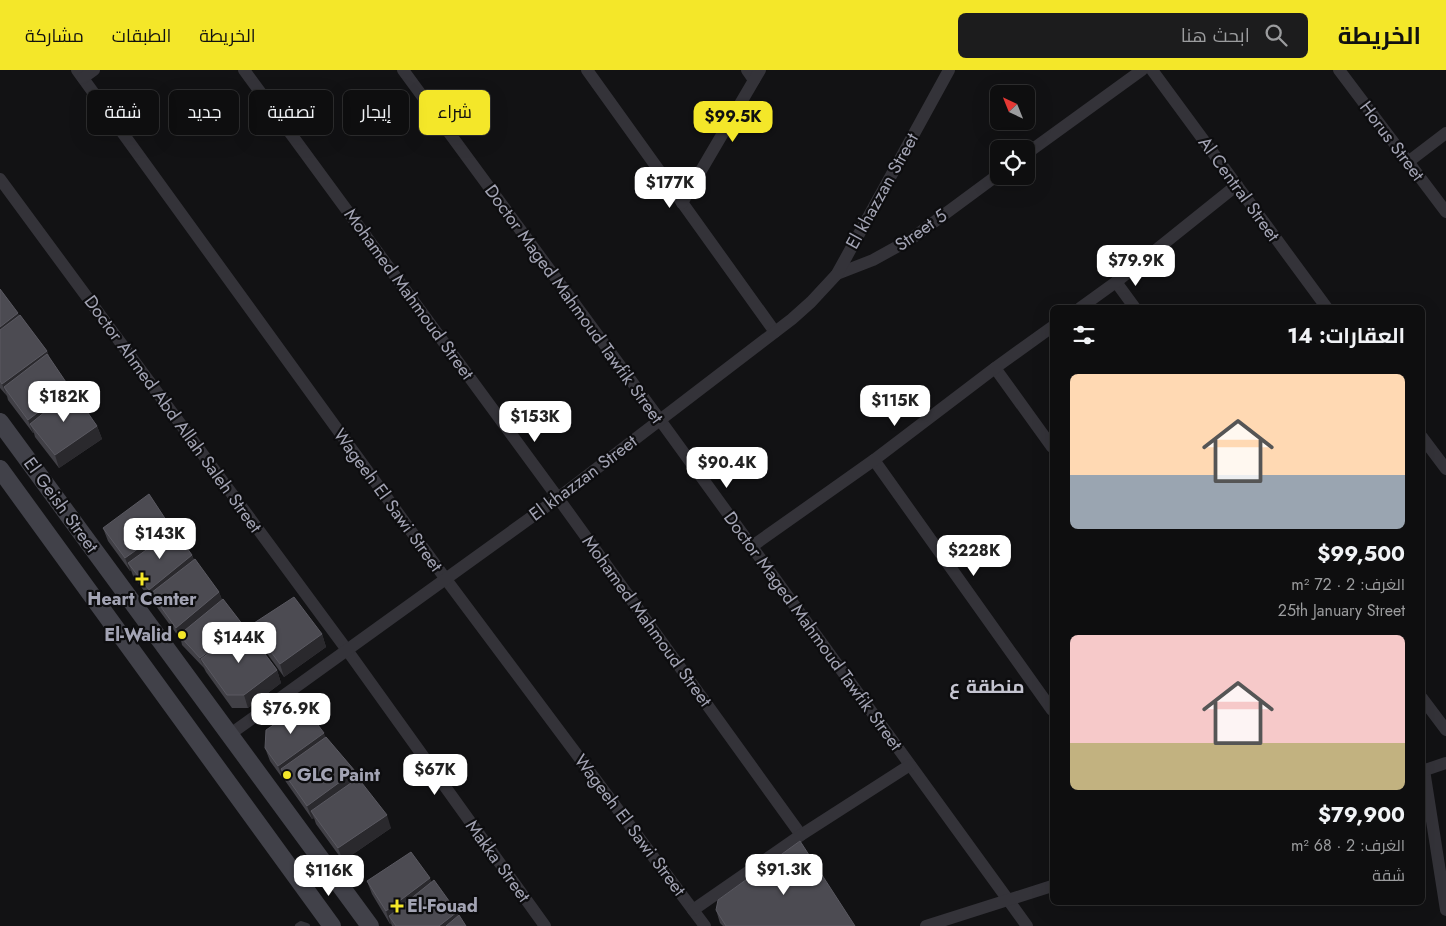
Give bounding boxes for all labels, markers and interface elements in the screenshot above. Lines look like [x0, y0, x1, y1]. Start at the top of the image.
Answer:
search box [958, 13, 1308, 58]
text: الخريطة [1338, 18, 1421, 53]
icon: search [1262, 21, 1290, 49]
text: ابحث هنا [1181, 22, 1250, 49]
text: مشاركة [25, 23, 84, 49]
text: الطبقات [112, 23, 171, 49]
text: الخريطة [199, 23, 256, 49]
north arrow [990, 85, 1035, 130]
map controls [990, 85, 1035, 185]
chip: شقة [87, 90, 159, 135]
chip: جديد [169, 90, 239, 135]
chip: تصفية [249, 90, 333, 135]
chip: إيجار [343, 90, 409, 135]
chip: شراء [419, 90, 490, 135]
street label: Horus Street [1353, 96, 1431, 187]
pin: $99.5K [692, 100, 774, 143]
text: $99.5K [705, 105, 761, 128]
street label: El khazzan Street [839, 128, 925, 254]
street label: Al Central Street [1192, 131, 1286, 247]
button: locate [990, 140, 1035, 185]
pin: $177K [635, 166, 705, 209]
text: $177K [646, 171, 694, 194]
street label: Doctor Maged Mahmoud Tawfik Street [478, 179, 670, 429]
street label: Mohamed Mahmoud Street [338, 203, 480, 386]
street label: Street 5 [890, 203, 952, 257]
pin: $79.9K [1095, 244, 1177, 287]
text: $79.9K [1108, 249, 1164, 272]
street label: Doctor Ahmed Abd Allah Saleh Street [78, 290, 269, 539]
icon: filters [1070, 321, 1098, 349]
text: العقارات: 14 [1287, 321, 1405, 351]
pin: $182K [29, 380, 99, 423]
pin: $115K [860, 384, 930, 427]
text: $182K [39, 385, 89, 408]
text: $115K [871, 389, 919, 412]
pin: $153K [500, 400, 570, 443]
text: $153K [510, 405, 560, 428]
icon: home [1193, 406, 1283, 496]
street label: Wageeh El Sawi Street [327, 423, 449, 578]
street label: El khazzan Street [524, 428, 643, 527]
pin: $90.4K [686, 446, 768, 489]
text: $90.4K [698, 451, 756, 474]
street label: El Geish Street [17, 452, 105, 559]
street label: Doctor Maged Mahmoud Tawfik Street [717, 506, 909, 756]
pin: $143K [125, 518, 195, 560]
text: $143K [135, 522, 185, 545]
street label: Mohamed Mahmoud Street [576, 530, 718, 713]
pin: $228K [939, 534, 1009, 577]
text: $228K [948, 539, 1000, 562]
text: $99,500 [1317, 539, 1405, 569]
marker: Heart Center [135, 572, 149, 586]
text: الغرف: 2 · 72 m² [1291, 573, 1405, 596]
place label: Heart Center [87, 586, 197, 612]
text: 25th January Street [1278, 599, 1405, 622]
place label: El-Walid [104, 622, 172, 648]
pin: $144K [204, 622, 274, 664]
text: $144K [213, 626, 265, 649]
marker: El-Walid [176, 629, 188, 641]
icon: home [1193, 668, 1283, 758]
district label: منطقة ع [949, 673, 1025, 700]
pin: $76.9K [250, 692, 332, 735]
text: $76.9K [262, 697, 320, 720]
street label: Wageeh El Sawi Street [568, 749, 692, 902]
pin: $67K [405, 754, 465, 796]
text: $67K [414, 758, 456, 781]
place label: GLC Paint [297, 762, 380, 788]
marker: GLC Paint [281, 769, 293, 781]
text: $79,900 [1318, 800, 1405, 830]
street label: Makka Street [459, 814, 537, 908]
text: الغرف: 2 · 68 m² [1291, 834, 1405, 857]
pin: $116K [294, 854, 364, 897]
pin: $91.3K [743, 854, 825, 896]
text: $91.3K [756, 858, 812, 881]
text: $116K [305, 859, 353, 882]
text: شقة [1372, 864, 1405, 887]
place label: El-Fouad [407, 893, 478, 919]
marker: El-Fouad [391, 900, 403, 912]

